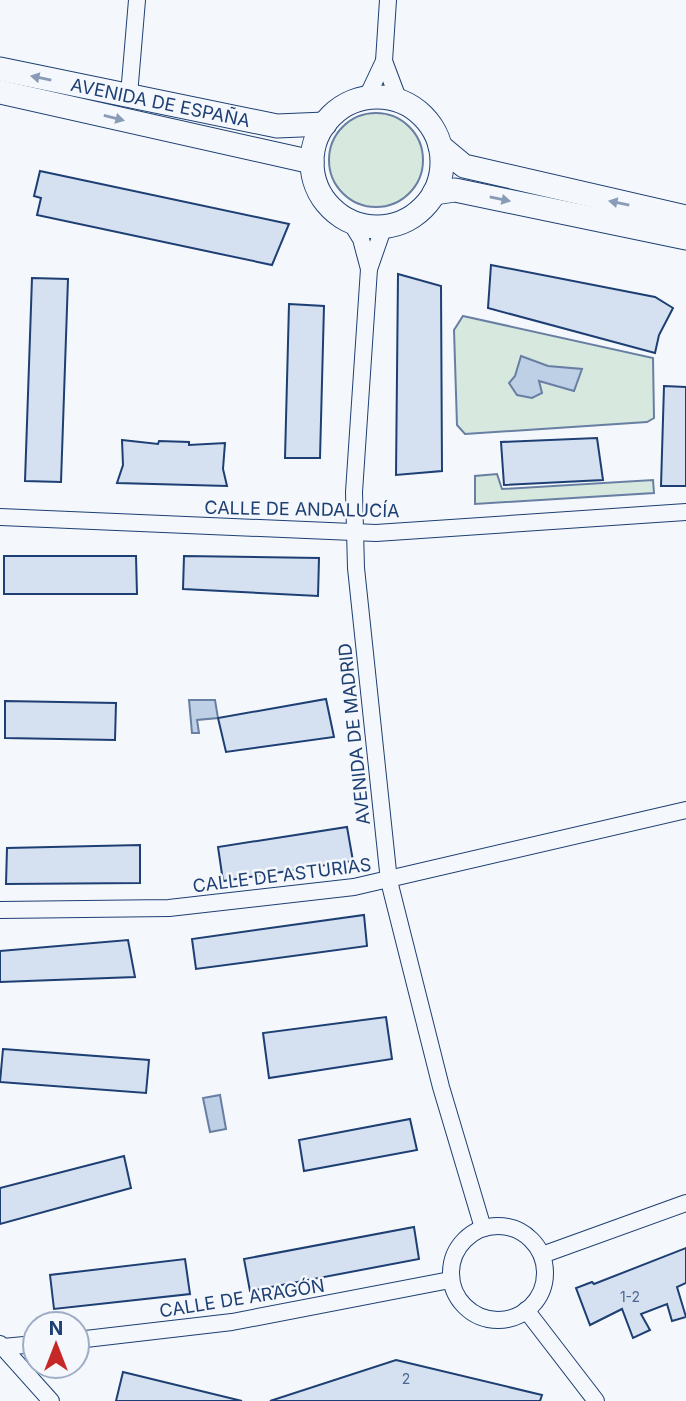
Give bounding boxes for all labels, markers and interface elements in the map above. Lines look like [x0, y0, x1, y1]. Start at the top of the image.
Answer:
one-way arrow [30, 72, 52, 83]
street label: AVENIDA DE ESPAÑA [69, 73, 252, 131]
one-way arrow [103, 113, 125, 124]
one-way arrow [489, 194, 511, 205]
one-way arrow [608, 197, 630, 208]
street label: CALLE DE ANDALUCÍA [204, 496, 400, 521]
street label: AVENIDA DE MADRID [334, 642, 374, 826]
street label: CALLE DE ASTURIAS [192, 854, 372, 896]
street label: CALLE DE ARAGÓN [158, 1274, 326, 1321]
house number: 1-2 [620, 1288, 640, 1305]
north arrow [21, 1310, 91, 1380]
text: N [49, 1317, 63, 1340]
house number: 2 [402, 1370, 410, 1387]

